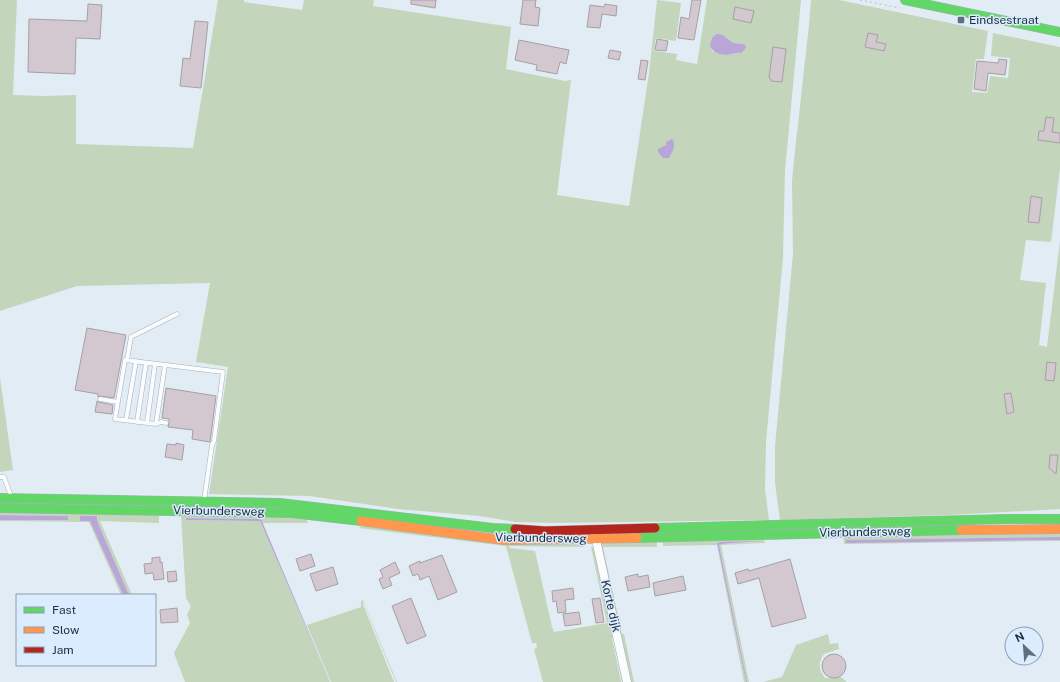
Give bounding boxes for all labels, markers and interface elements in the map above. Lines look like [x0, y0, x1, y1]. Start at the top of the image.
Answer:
place label: Eindsestraat [969, 13, 1039, 27]
marker: Eindsestraat [956, 15, 966, 25]
street label: Vierbundersweg [173, 503, 265, 519]
street label: Vierbundersweg [819, 524, 911, 540]
street label: Vierbundersweg [495, 530, 587, 546]
street label: Korte dijk [598, 578, 624, 634]
legend [16, 594, 156, 666]
text: Fast [52, 603, 77, 617]
text: Slow [52, 623, 80, 637]
north arrow [1004, 626, 1044, 666]
text: N [1013, 630, 1026, 644]
text: Jam [52, 643, 74, 657]

